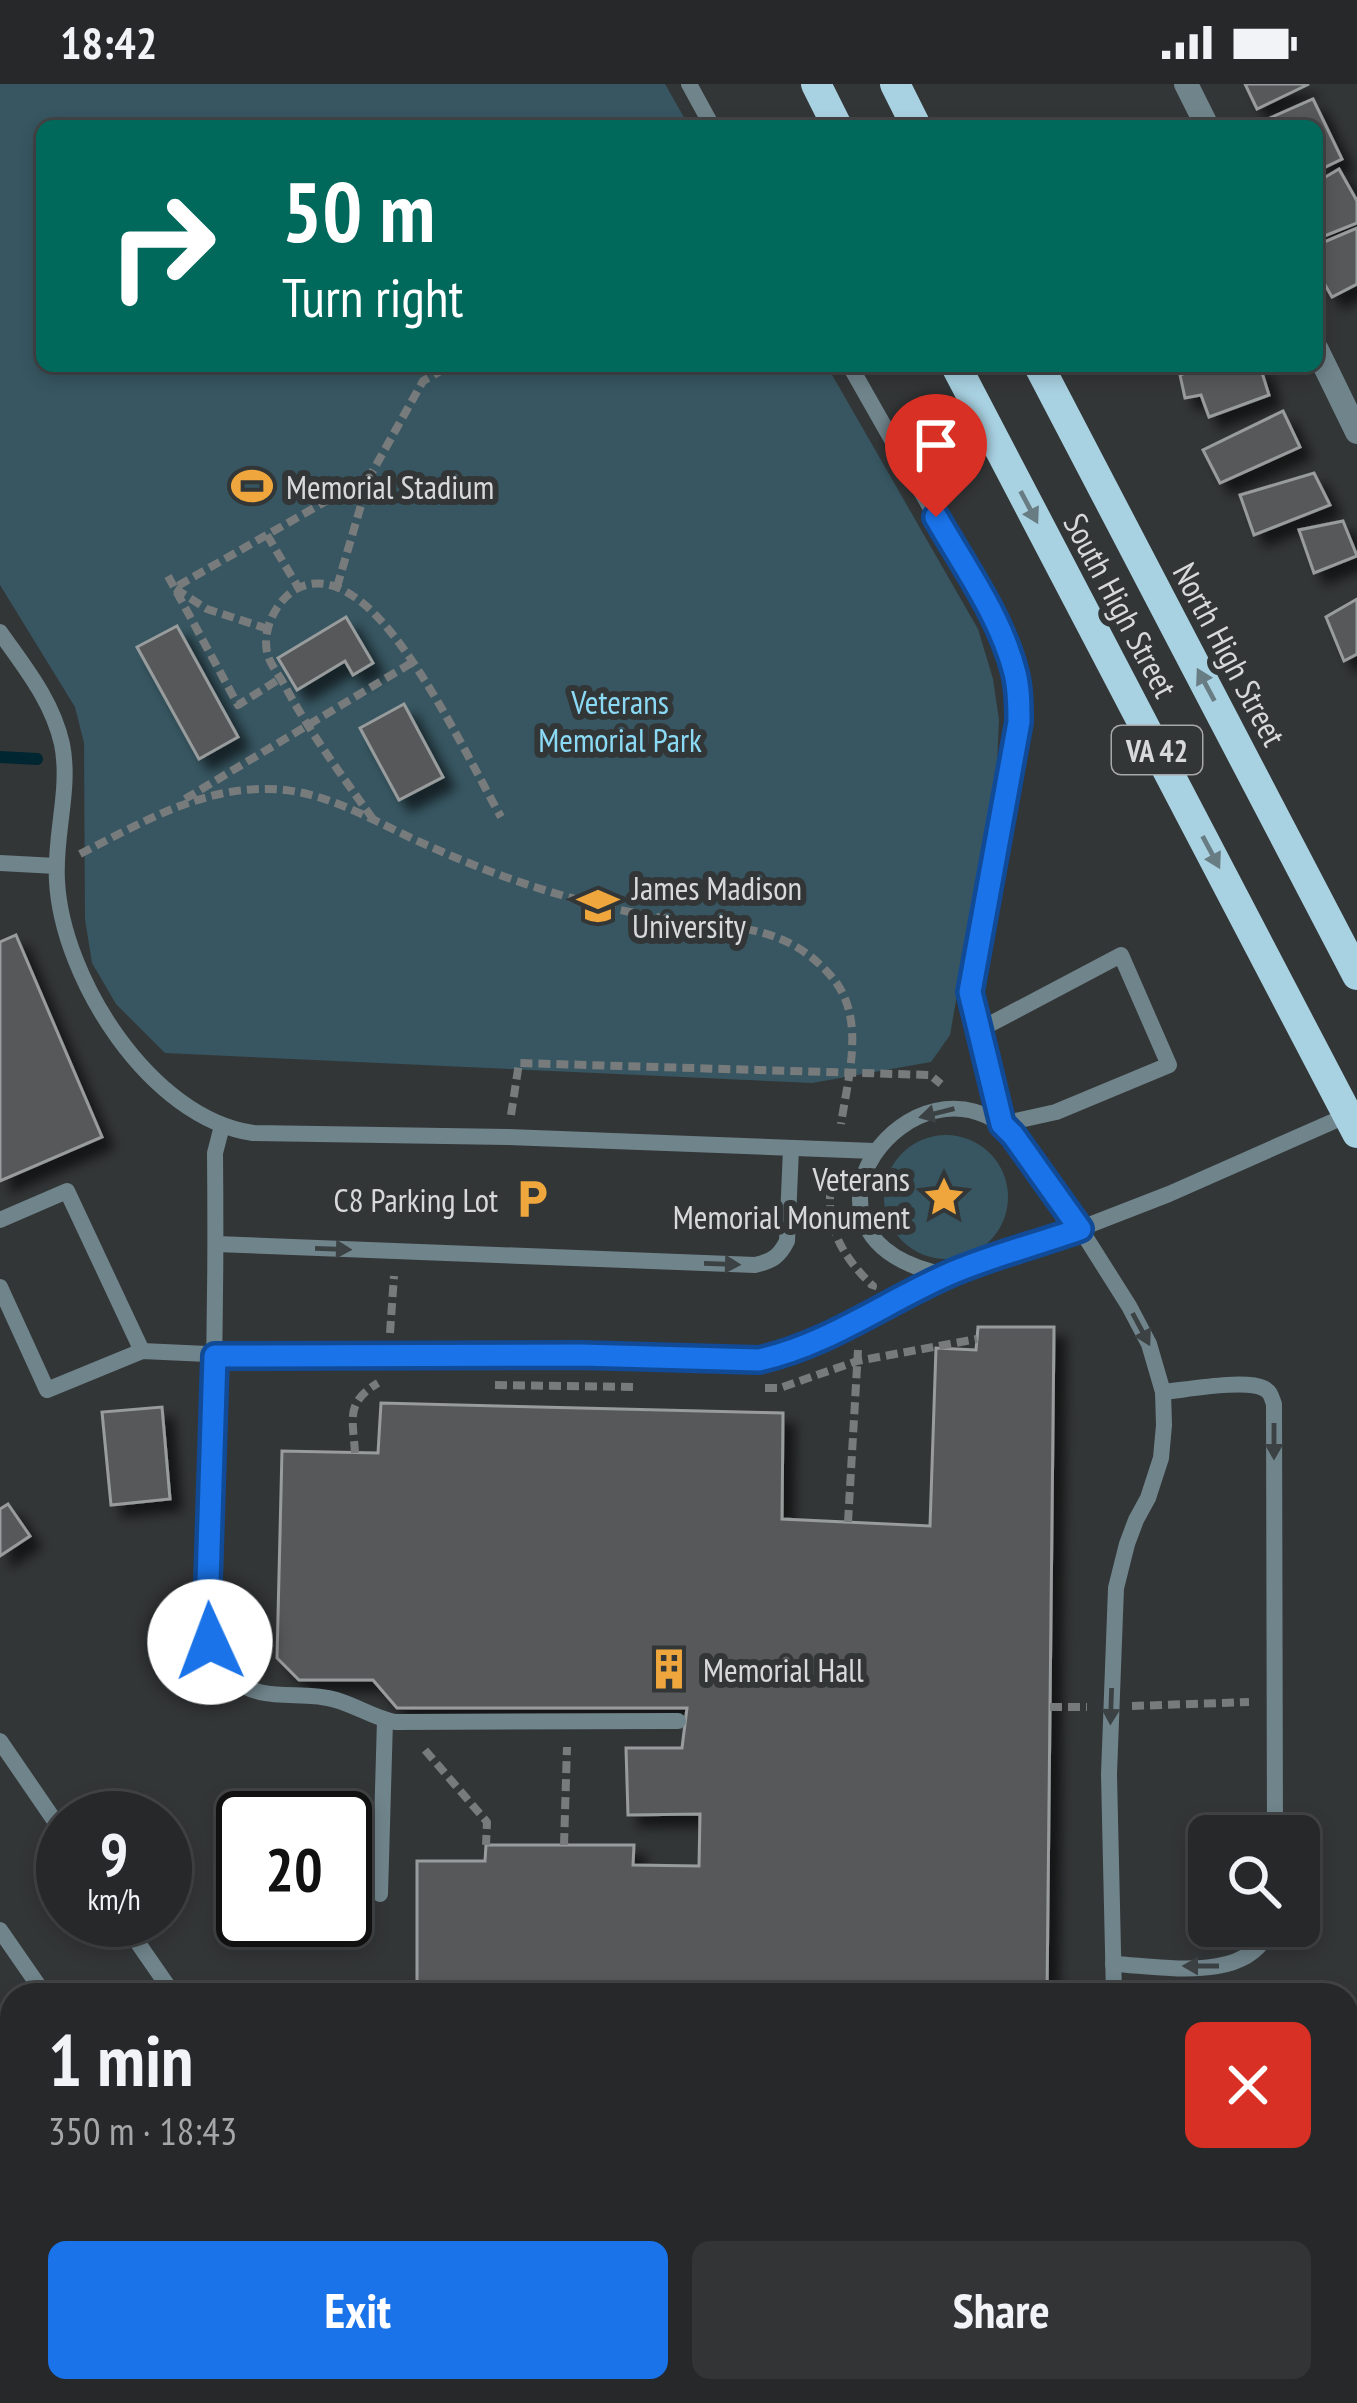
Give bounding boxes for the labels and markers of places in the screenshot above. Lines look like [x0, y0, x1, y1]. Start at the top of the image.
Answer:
pin [885, 394, 987, 517]
sports icon: Memorial Stadium [229, 463, 275, 509]
place label: Memorial Stadium [286, 465, 494, 508]
place label: James Madison University [631, 866, 802, 947]
school or university icon: James Madison University [575, 883, 621, 929]
place label: Veterans Memorial Monument [673, 1157, 910, 1238]
place icon: Veterans Memorial Monument [921, 1174, 967, 1220]
parking icon: C8 Parking Lot [509, 1176, 555, 1222]
place label: C8 Parking Lot [334, 1178, 498, 1221]
building icon: Memorial Hall [646, 1646, 692, 1692]
place label: Memorial Hall [703, 1648, 864, 1691]

